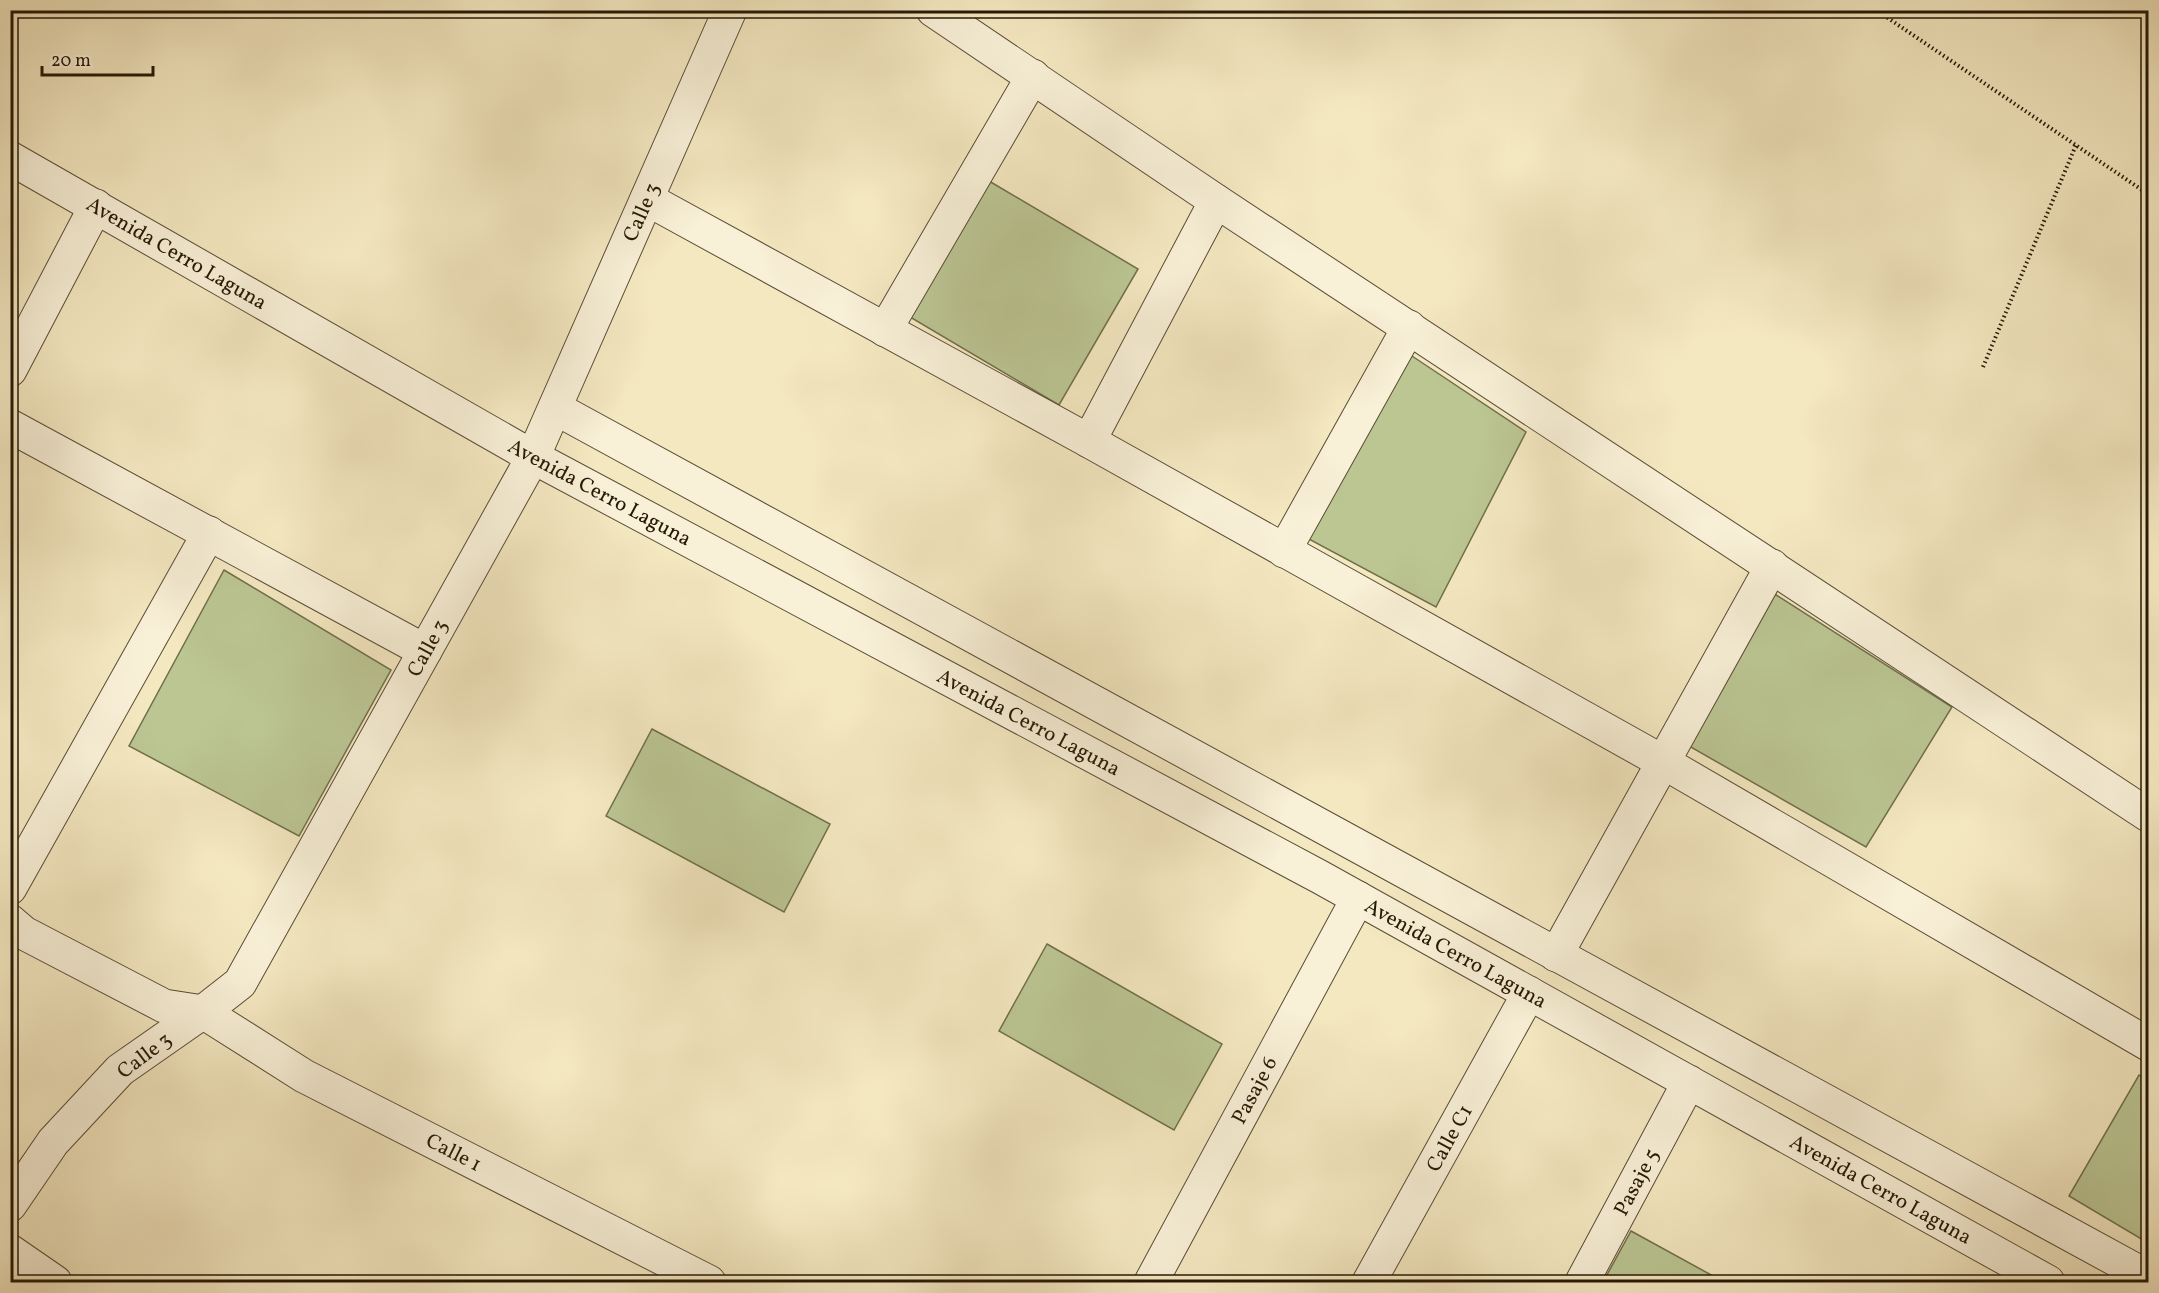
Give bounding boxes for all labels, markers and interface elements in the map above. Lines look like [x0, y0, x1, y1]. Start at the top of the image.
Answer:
scale bar [42, 39, 153, 77]
text: 20 m [51, 49, 91, 74]
street label: Calle 3 [617, 179, 668, 247]
street label: Avenida Cerro Laguna [81, 191, 272, 318]
street label: Avenida Cerro Laguna [502, 433, 696, 554]
street label: Calle 3 [401, 615, 456, 683]
street label: Avenida Cerro Laguna [931, 663, 1125, 784]
street label: Avenida Cerro Laguna [1359, 892, 1552, 1016]
street label: Calle 3 [112, 1026, 178, 1086]
street label: Pasaje 6 [1225, 1052, 1285, 1130]
street label: Calle C1 [1420, 1100, 1481, 1178]
street label: Calle 1 [420, 1127, 486, 1180]
street label: Avenida Cerro Laguna [1784, 1128, 1977, 1252]
street label: Pasaje 5 [1608, 1144, 1667, 1221]

